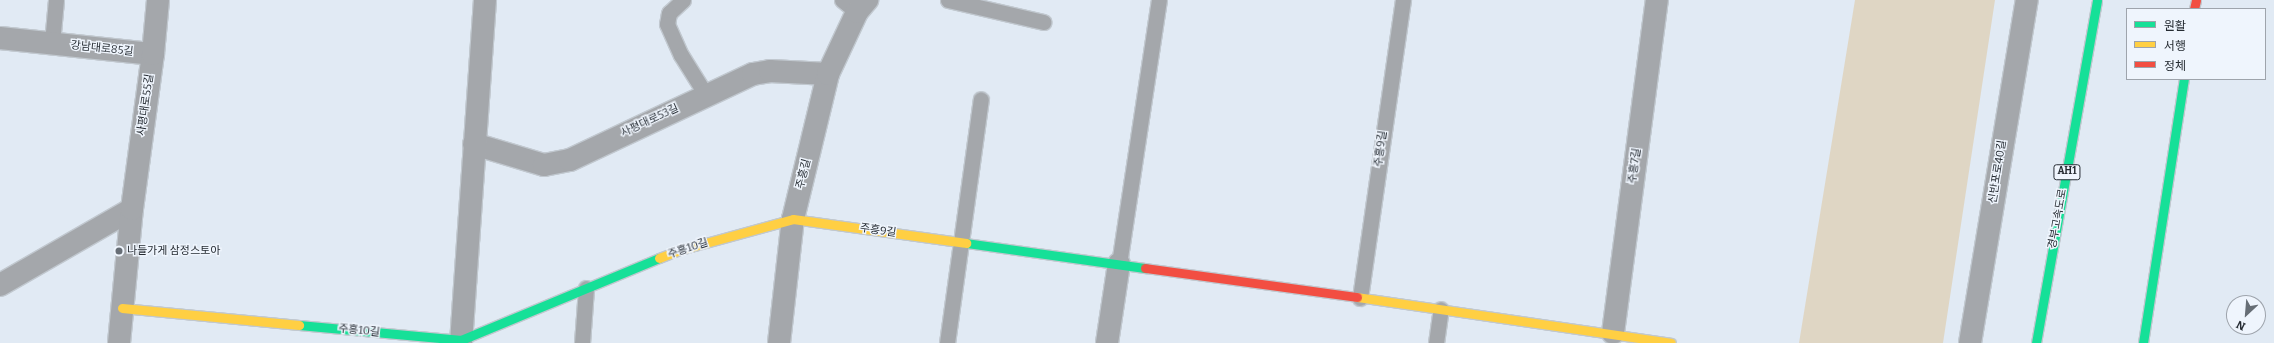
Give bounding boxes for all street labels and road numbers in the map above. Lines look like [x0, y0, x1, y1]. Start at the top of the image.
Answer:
street label: 강남대로85길 [70, 39, 134, 59]
street label: 사평대로55길 [135, 73, 157, 137]
street label: 사평대로53길 [619, 102, 681, 140]
street label: 주흥9길 [1372, 130, 1390, 168]
street label: 신반포로40길 [1986, 139, 2010, 205]
street label: 주흥7길 [1626, 147, 1644, 185]
street label: 주흥길 [794, 158, 814, 190]
road number: AH1 [2053, 164, 2081, 180]
street label: 경부고속도로 [2046, 188, 2070, 250]
street label: 주흥9길 [859, 222, 897, 240]
street label: 주흥10길 [666, 236, 710, 262]
street label: 주흥10길 [337, 322, 381, 340]

